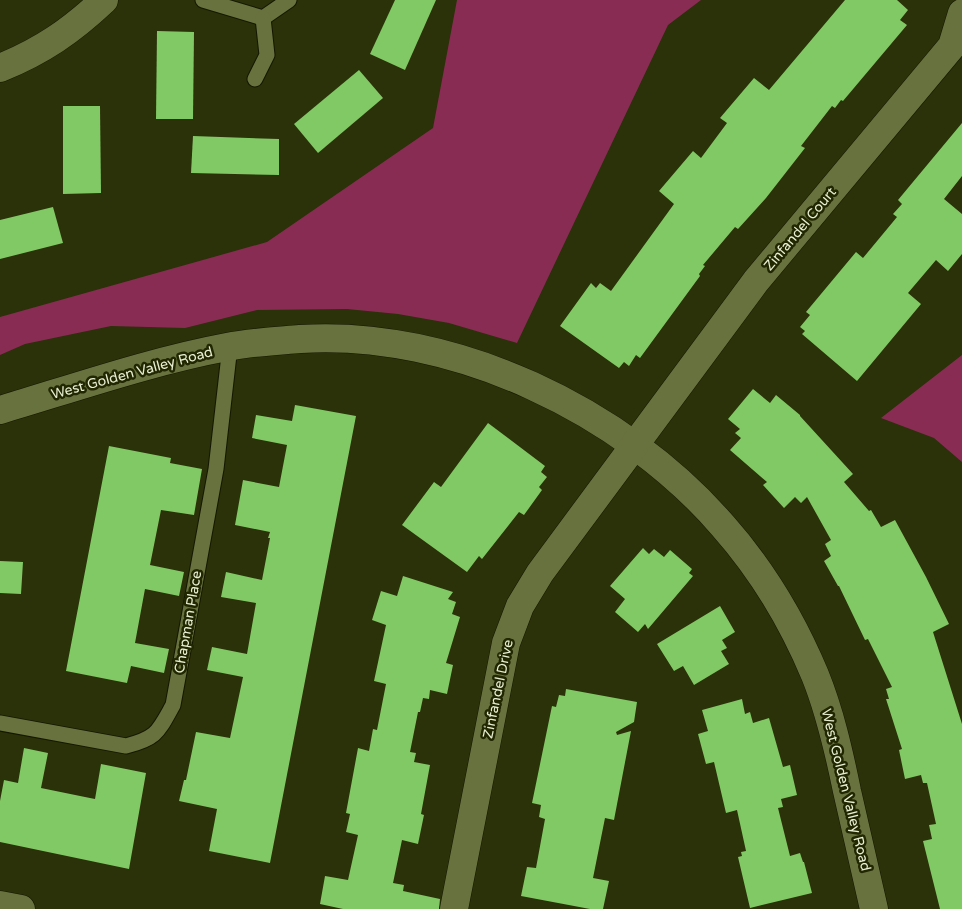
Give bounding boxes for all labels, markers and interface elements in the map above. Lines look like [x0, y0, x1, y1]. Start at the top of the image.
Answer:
street label: Zinfandel Court [760, 183, 840, 274]
street label: West Golden Valley Road [49, 343, 215, 403]
street label: Chapman Place [171, 569, 205, 675]
street label: Zinfandel Drive [479, 638, 517, 740]
street label: West Golden Valley Road [818, 707, 874, 873]

